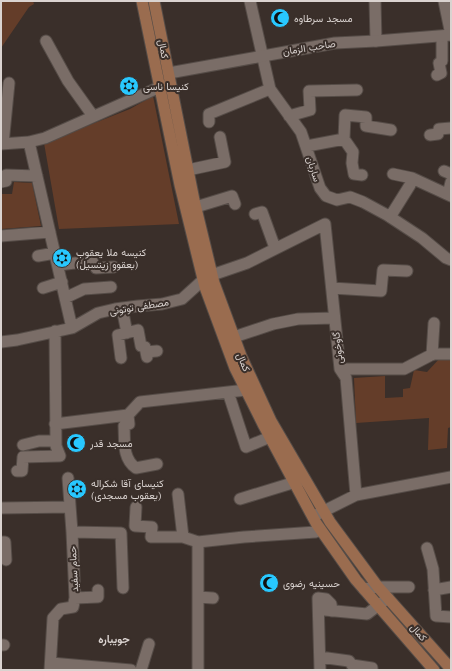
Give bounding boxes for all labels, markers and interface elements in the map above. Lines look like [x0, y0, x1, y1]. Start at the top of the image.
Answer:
mosque icon: مسجد سرطاوه [269, 7, 291, 29]
place label: مسجد سرطاوه [294, 13, 353, 25]
street label: صاحب الزمان [282, 38, 336, 58]
street label: کمال [156, 39, 171, 60]
synagogue icon: کنیسا ناسی [118, 75, 140, 97]
place label: کنیسا ناسی [143, 81, 189, 93]
street label: ساربان [303, 155, 323, 184]
synagogue icon: کنیسه ملا یعقوب (یعقوو زیتسیل) [51, 247, 73, 269]
place label: کنیسه ملا یعقوب (یعقوو زیتسیل) [76, 247, 147, 271]
street label: مصطفی توتونی [109, 296, 170, 318]
street label: گاوخونی [330, 331, 346, 364]
street label: کمال [235, 351, 253, 374]
mosque icon: مسجد قدر [65, 432, 87, 454]
place label: مسجد قدر [89, 438, 133, 450]
synagogue icon: کنیسای آقا شکراله (یعقوب مسجدی) [66, 478, 88, 500]
place label: کنیسای آقا شکراله (یعقوب مسجدی) [91, 478, 164, 502]
street label: حمام سفید [67, 545, 81, 592]
mosque icon: حسینیه رضوی [258, 572, 280, 594]
place label: حسینیه رضوی [283, 578, 340, 590]
street label: کمال [408, 621, 429, 644]
district label: جویباره [98, 633, 130, 646]

